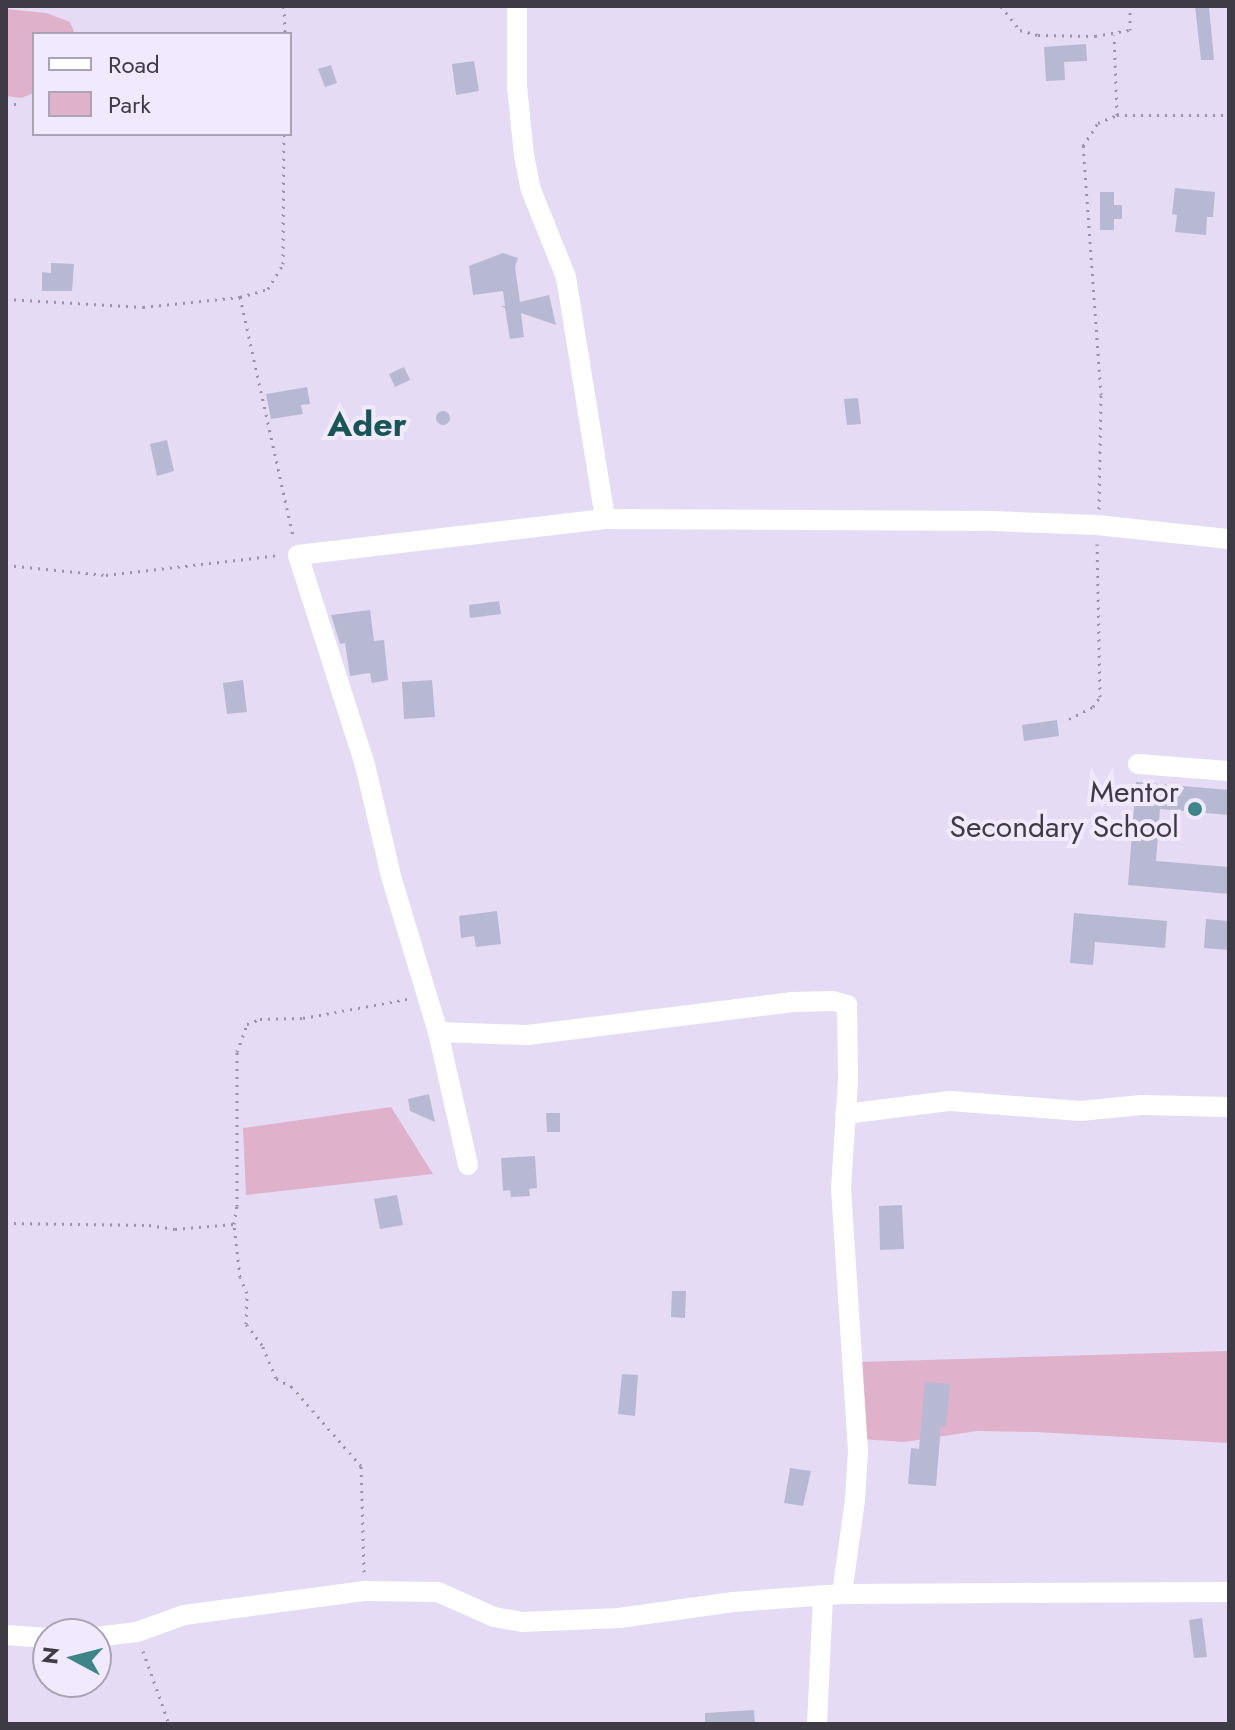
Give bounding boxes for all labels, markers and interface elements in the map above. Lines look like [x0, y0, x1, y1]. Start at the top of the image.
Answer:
legend [32, 32, 292, 136]
text: Road [108, 47, 160, 82]
text: Park [108, 87, 151, 122]
district label: Ader [327, 405, 407, 445]
place label: Mentor Secondary School [950, 774, 1179, 844]
marker: Mentor Secondary School [1186, 800, 1204, 818]
north arrow [32, 1618, 112, 1698]
text: N [33, 1645, 67, 1666]

